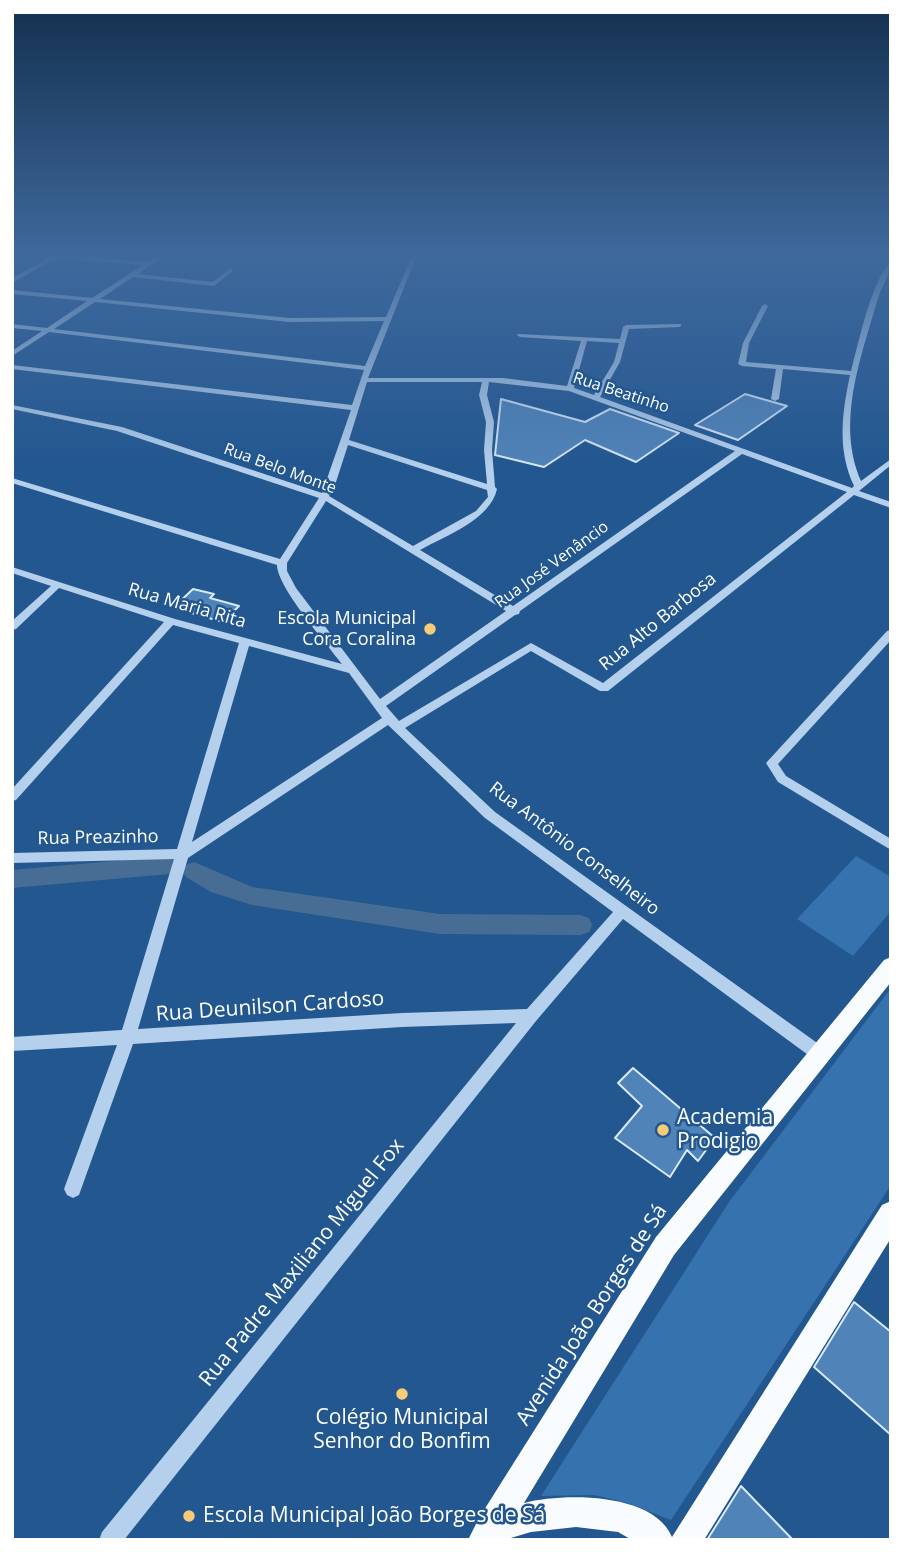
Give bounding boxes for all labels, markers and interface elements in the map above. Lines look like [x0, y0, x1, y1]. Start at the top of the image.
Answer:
street label: Rua Beatinho [571, 368, 671, 418]
street label: Rua Belo Monte [221, 440, 339, 498]
street label: Rua José Venâncio [491, 517, 613, 613]
street label: Rua Alto Barbosa [595, 568, 721, 676]
street label: Rua Maria Rita [126, 579, 248, 633]
place label: Escola Municipal Cora Coralina [277, 608, 416, 650]
marker: Escola Municipal Cora Coralina [422, 621, 438, 637]
street label: Rua Antônio Conselheiro [484, 778, 664, 920]
street label: Rua Preazinho [37, 826, 159, 850]
street label: Rua Deunilson Cardoso [155, 986, 385, 1028]
place label: Academia Prodigio [677, 1105, 773, 1155]
marker: Academia Prodigio [655, 1122, 671, 1138]
street label: Rua Padre Maxiliano Miguel Fox [194, 1134, 410, 1392]
street label: Avenida João Borges de Sá [511, 1200, 673, 1430]
marker: Colégio Municipal Senhor do Bonfim [394, 1386, 410, 1402]
place label: Colégio Municipal Senhor do Bonfim [313, 1405, 491, 1455]
place label: Escola Municipal João Borges de Sá [203, 1503, 545, 1529]
marker: Escola Municipal João Borges de Sá [181, 1508, 197, 1524]

